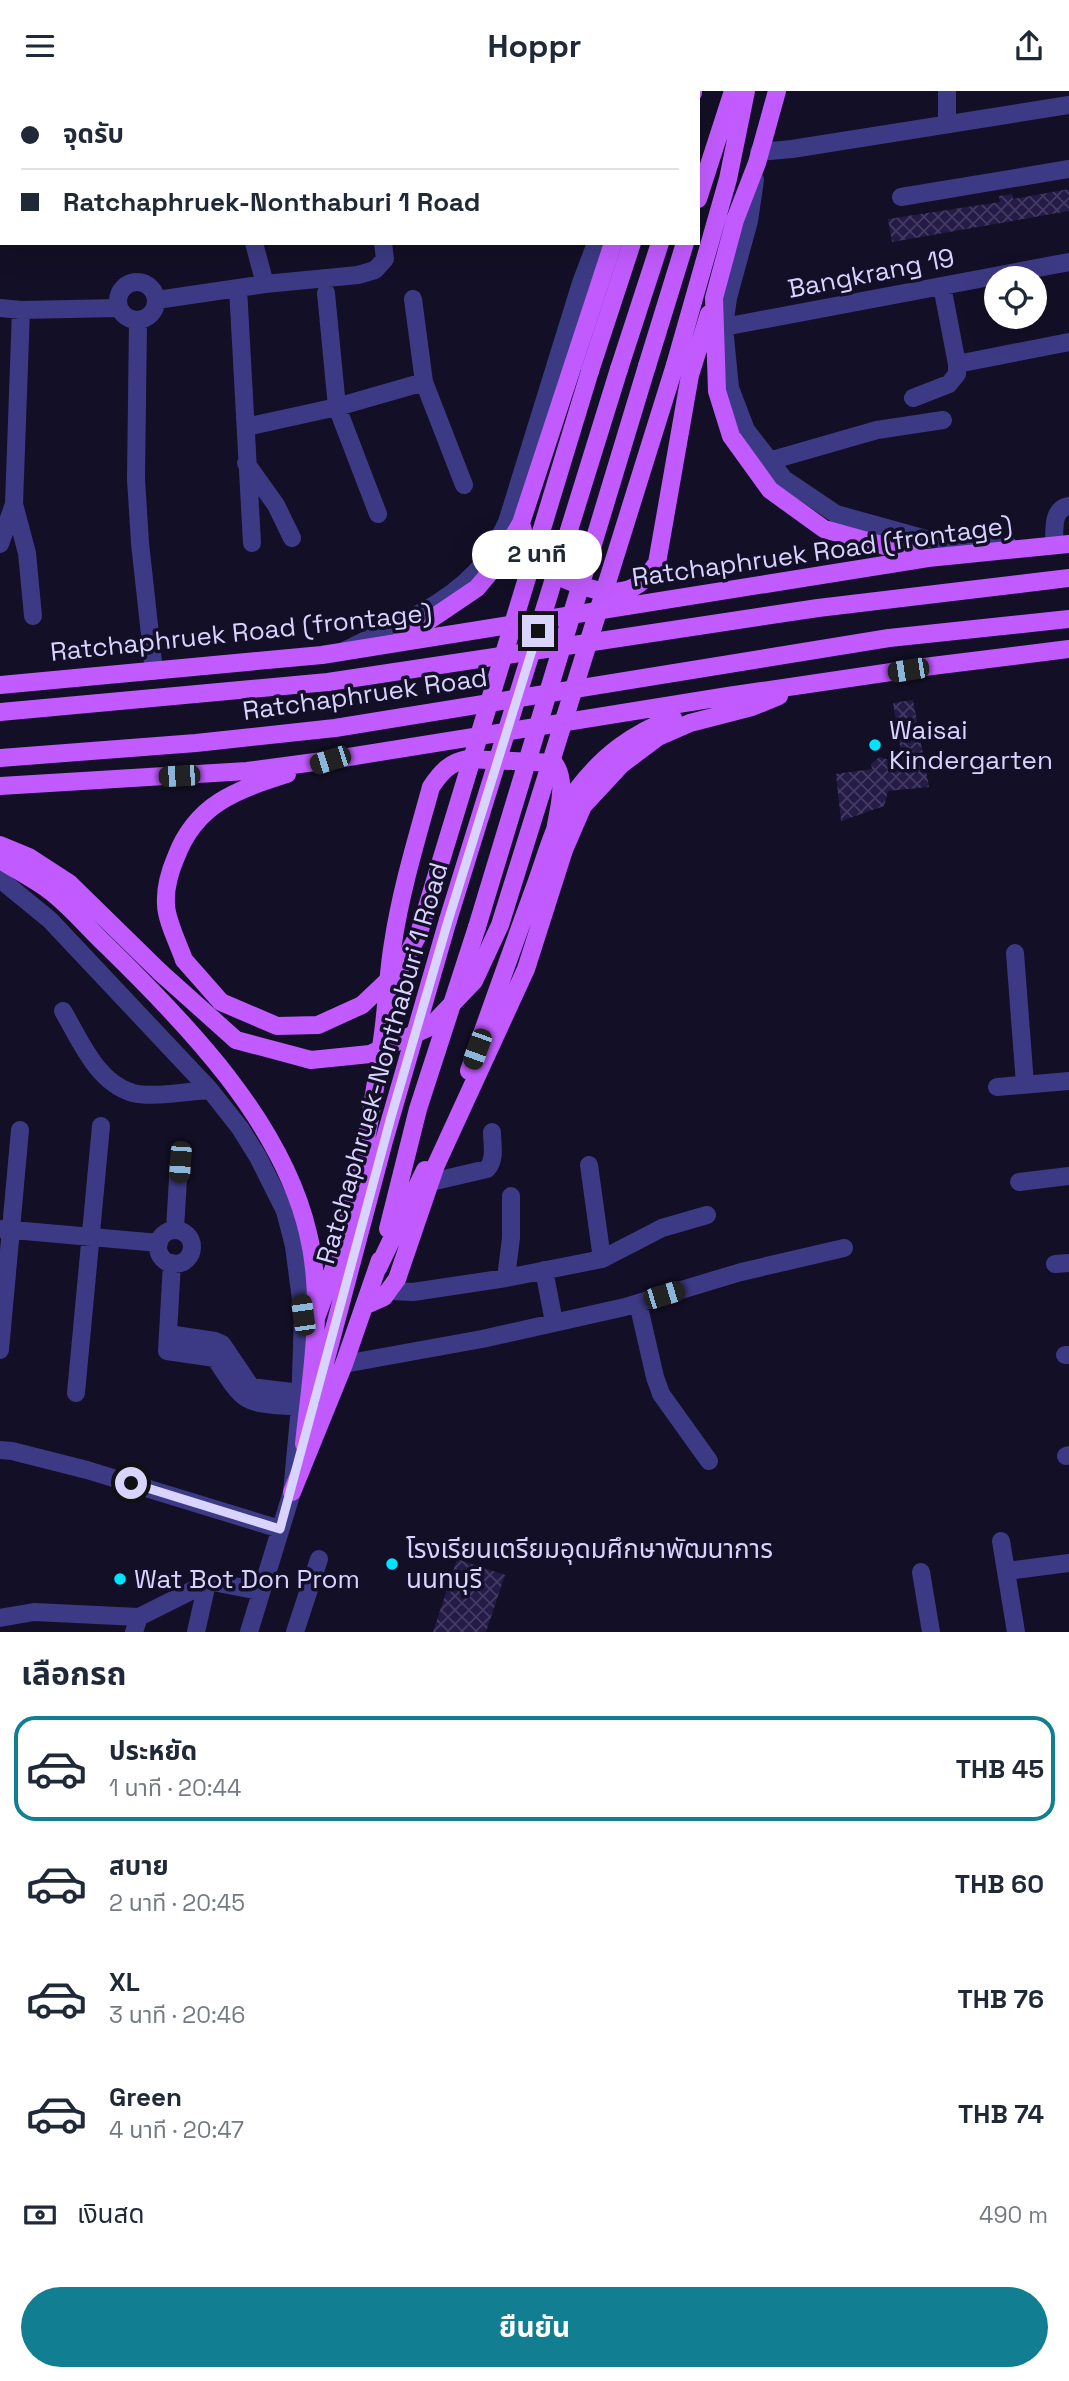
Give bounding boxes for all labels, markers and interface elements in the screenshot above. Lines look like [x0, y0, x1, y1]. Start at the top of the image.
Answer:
text: Hoppr [487, 26, 582, 66]
icon: menu [21, 27, 59, 65]
icon: share [1010, 27, 1048, 65]
text: จุดรับ [63, 117, 124, 151]
text: Ratchaphruek-Nonthaburi 1 Road [63, 185, 480, 219]
street label: Bangkrang 19 [785, 240, 957, 306]
map controls [984, 266, 1047, 329]
button: locate [984, 266, 1047, 329]
street label: Ratchaphruek Road (frontage) [630, 507, 1014, 595]
callout: 2 นาที [473, 529, 603, 579]
text: 2 นาที [507, 539, 567, 569]
street label: Ratchaphruek Road (frontage) [48, 595, 434, 669]
route end [522, 615, 554, 647]
car [886, 656, 931, 684]
street label: Ratchaphruek Road [240, 660, 490, 728]
place label: Waisai Kindergarten [889, 713, 1053, 777]
marker: Waisai Kindergarten [867, 737, 883, 753]
car [307, 744, 354, 776]
car [158, 764, 201, 788]
street label: Ratchaphruek-Nonthaburi 1 Road [308, 858, 456, 1268]
car [460, 1026, 495, 1072]
car [169, 1140, 192, 1184]
car [641, 1279, 688, 1311]
car [290, 1293, 317, 1337]
route start [115, 1467, 147, 1499]
place label: โรงเรียนเตรียมอุดมศึกษาพัฒนาการ นนทบุรี [406, 1532, 773, 1596]
marker: โรงเรียนเตรียมอุดมศึกษาพัฒนาการ นนทบุรี [384, 1556, 400, 1572]
place label: Wat Bot Don Prom [134, 1562, 360, 1596]
marker: Wat Bot Don Prom [112, 1571, 128, 1587]
text: เลือกรถ [21, 1654, 126, 1694]
text: ประหยัด [109, 1734, 197, 1768]
icon: car [25, 1737, 88, 1800]
text: THB 45 [956, 1752, 1044, 1786]
text: 1 นาที · 20:44 [109, 1773, 241, 1803]
text: สบาย [109, 1849, 169, 1883]
icon: car [25, 1852, 88, 1915]
text: THB 60 [955, 1867, 1044, 1901]
text: 2 นาที · 20:45 [109, 1888, 245, 1918]
text: XL [109, 1965, 140, 1999]
icon: car [25, 1967, 88, 2030]
text: THB 76 [957, 1982, 1044, 2016]
text: 3 นาที · 20:46 [109, 2000, 245, 2030]
text: Green [109, 2080, 182, 2114]
icon: car [25, 2082, 88, 2145]
text: THB 74 [958, 2097, 1044, 2131]
text: 4 นาที · 20:47 [109, 2115, 244, 2145]
icon: cash [21, 2196, 59, 2234]
text: เงินสด [77, 2197, 144, 2231]
text: 490 m [979, 2200, 1048, 2230]
button: ยืนยัน [21, 2287, 1048, 2367]

